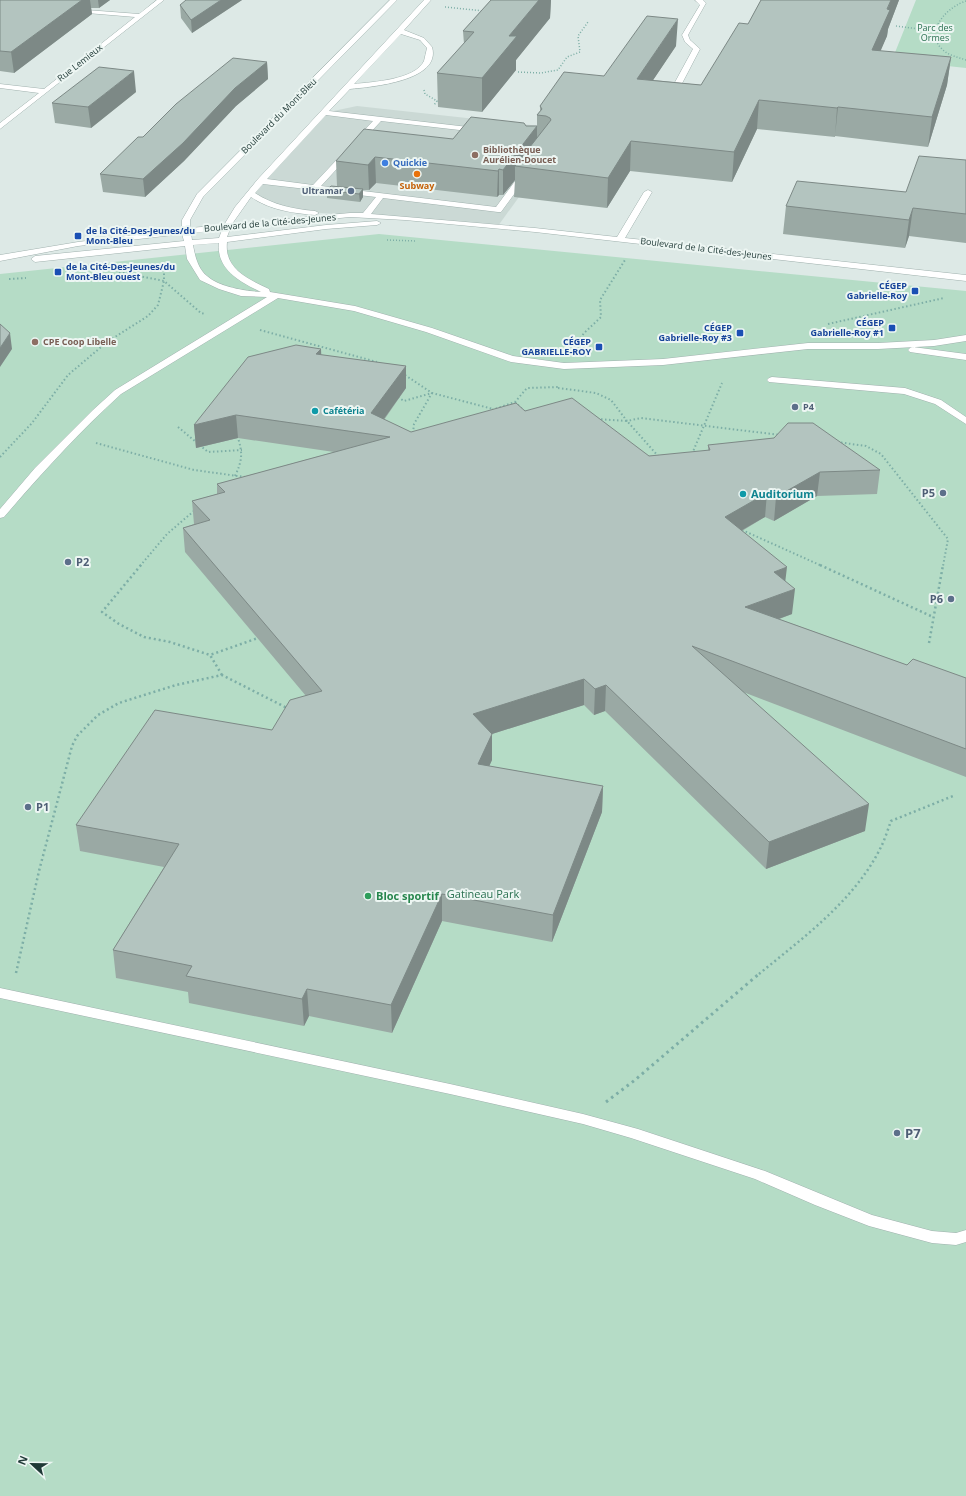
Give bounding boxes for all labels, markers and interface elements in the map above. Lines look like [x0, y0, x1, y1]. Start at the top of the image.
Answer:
park label: Parc des Ormes [917, 21, 953, 44]
street label: Rue Lemieux [54, 41, 105, 84]
street label: Boulevard du Mont-Bleu [238, 75, 319, 156]
place label: Bibliothèque Aurélien-Doucet [483, 143, 556, 166]
marker: Bibliothèque Aurélien-Doucet [470, 150, 480, 160]
place label: Quickie [393, 156, 427, 169]
marker: Quickie [380, 158, 390, 168]
marker: Subway [412, 169, 422, 179]
place label: Subway [400, 179, 435, 192]
place label: Ultramar [302, 184, 343, 197]
marker: Ultramar [346, 186, 356, 196]
street label: Boulevard de la Cité-des-Jeunes [203, 210, 336, 235]
place label: de la Cité-Des-Jeunes/du Mont-Bleu [86, 224, 195, 247]
marker: de la Cité-Des-Jeunes/du Mont-Bleu [73, 231, 83, 241]
street label: Boulevard de la Cité-des-Jeunes [640, 234, 773, 263]
place label: de la Cité-Des-Jeunes/du Mont-Bleu ouest [66, 260, 175, 283]
marker: de la Cité-Des-Jeunes/du Mont-Bleu ouest [53, 267, 63, 277]
place label: CÉGEP Gabrielle-Roy [847, 279, 908, 302]
marker: CÉGEP Gabrielle-Roy [910, 286, 920, 296]
place label: CÉGEP Gabrielle-Roy #1 [811, 316, 884, 339]
place label: CÉGEP Gabrielle-Roy #3 [659, 321, 732, 344]
marker: CÉGEP Gabrielle-Roy #1 [887, 323, 897, 333]
marker: CÉGEP Gabrielle-Roy #3 [735, 328, 745, 338]
place label: CPE Coop Libelle [43, 335, 116, 348]
place label: CÉGEP GABRIELLE-ROY [521, 335, 591, 358]
marker: CPE Coop Libelle [30, 337, 40, 347]
marker: CÉGEP GABRIELLE-ROY [594, 342, 604, 352]
place label: P4 [803, 400, 814, 413]
marker: P4 [790, 402, 800, 412]
place label: Cafétéria [323, 404, 364, 417]
marker: Cafétéria [310, 406, 320, 416]
place label: P5 [922, 485, 935, 500]
place label: Auditorium [751, 486, 814, 501]
marker: P5 [938, 488, 948, 498]
marker: Auditorium [738, 489, 748, 499]
place label: P2 [76, 554, 89, 569]
marker: P2 [63, 557, 73, 567]
place label: P6 [930, 591, 943, 606]
marker: P6 [946, 594, 956, 604]
place label: P1 [36, 799, 49, 814]
marker: P1 [23, 802, 33, 812]
park label: Gatineau Park [447, 886, 519, 901]
place label: Bloc sportif [376, 888, 439, 903]
marker: Bloc sportif [363, 891, 373, 901]
place label: P7 [905, 1124, 921, 1142]
marker: P7 [892, 1128, 902, 1138]
north arrow [12, 1444, 52, 1484]
text: N [14, 1453, 31, 1467]

